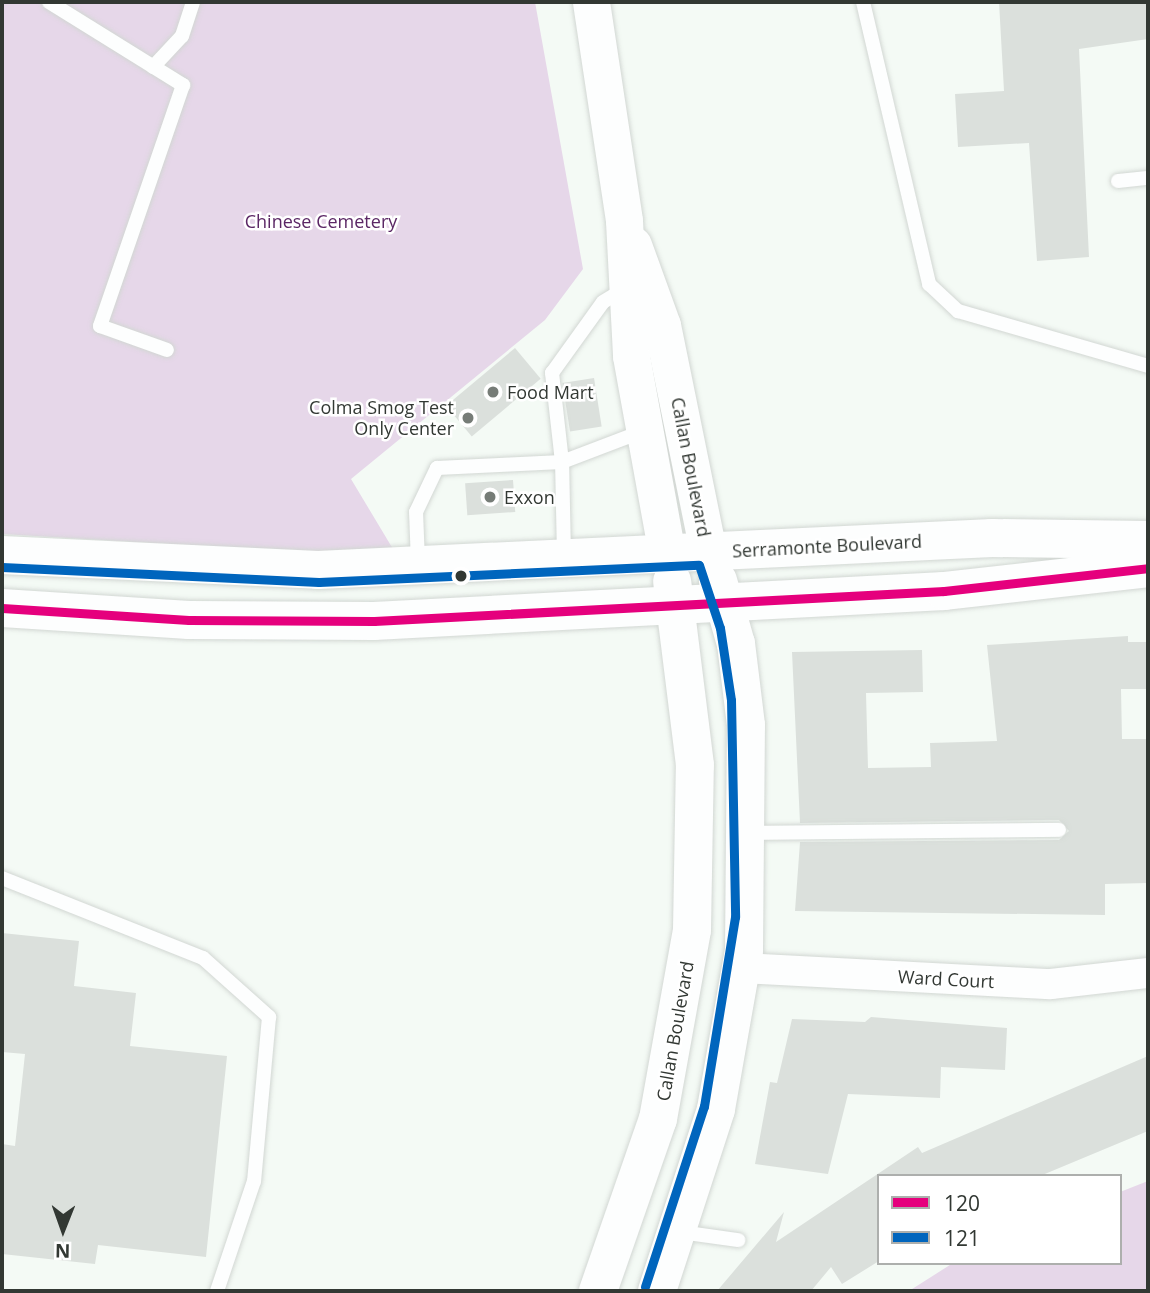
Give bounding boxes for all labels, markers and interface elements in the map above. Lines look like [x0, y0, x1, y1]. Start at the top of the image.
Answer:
park label: Chinese Cemetery [245, 210, 397, 232]
place label: Food Mart [507, 381, 594, 403]
marker: Food Mart [485, 384, 501, 400]
street label: Callan Boulevard [667, 395, 715, 539]
place label: Colma Smog Test Only Center [309, 397, 454, 440]
marker: Colma Smog Test Only Center [460, 410, 476, 426]
place label: Exxon [504, 486, 555, 508]
marker: Exxon [482, 489, 498, 505]
street label: Serramonte Boulevard [732, 530, 922, 562]
unlabelled marker [454, 569, 468, 583]
street label: Callan Boulevard [652, 959, 698, 1103]
street label: Ward Court [897, 966, 995, 992]
legend [877, 1174, 1122, 1265]
text: 120 [944, 1189, 980, 1217]
north arrow [28, 1195, 98, 1265]
text: 121 [944, 1224, 980, 1252]
text: N [55, 1238, 71, 1264]

